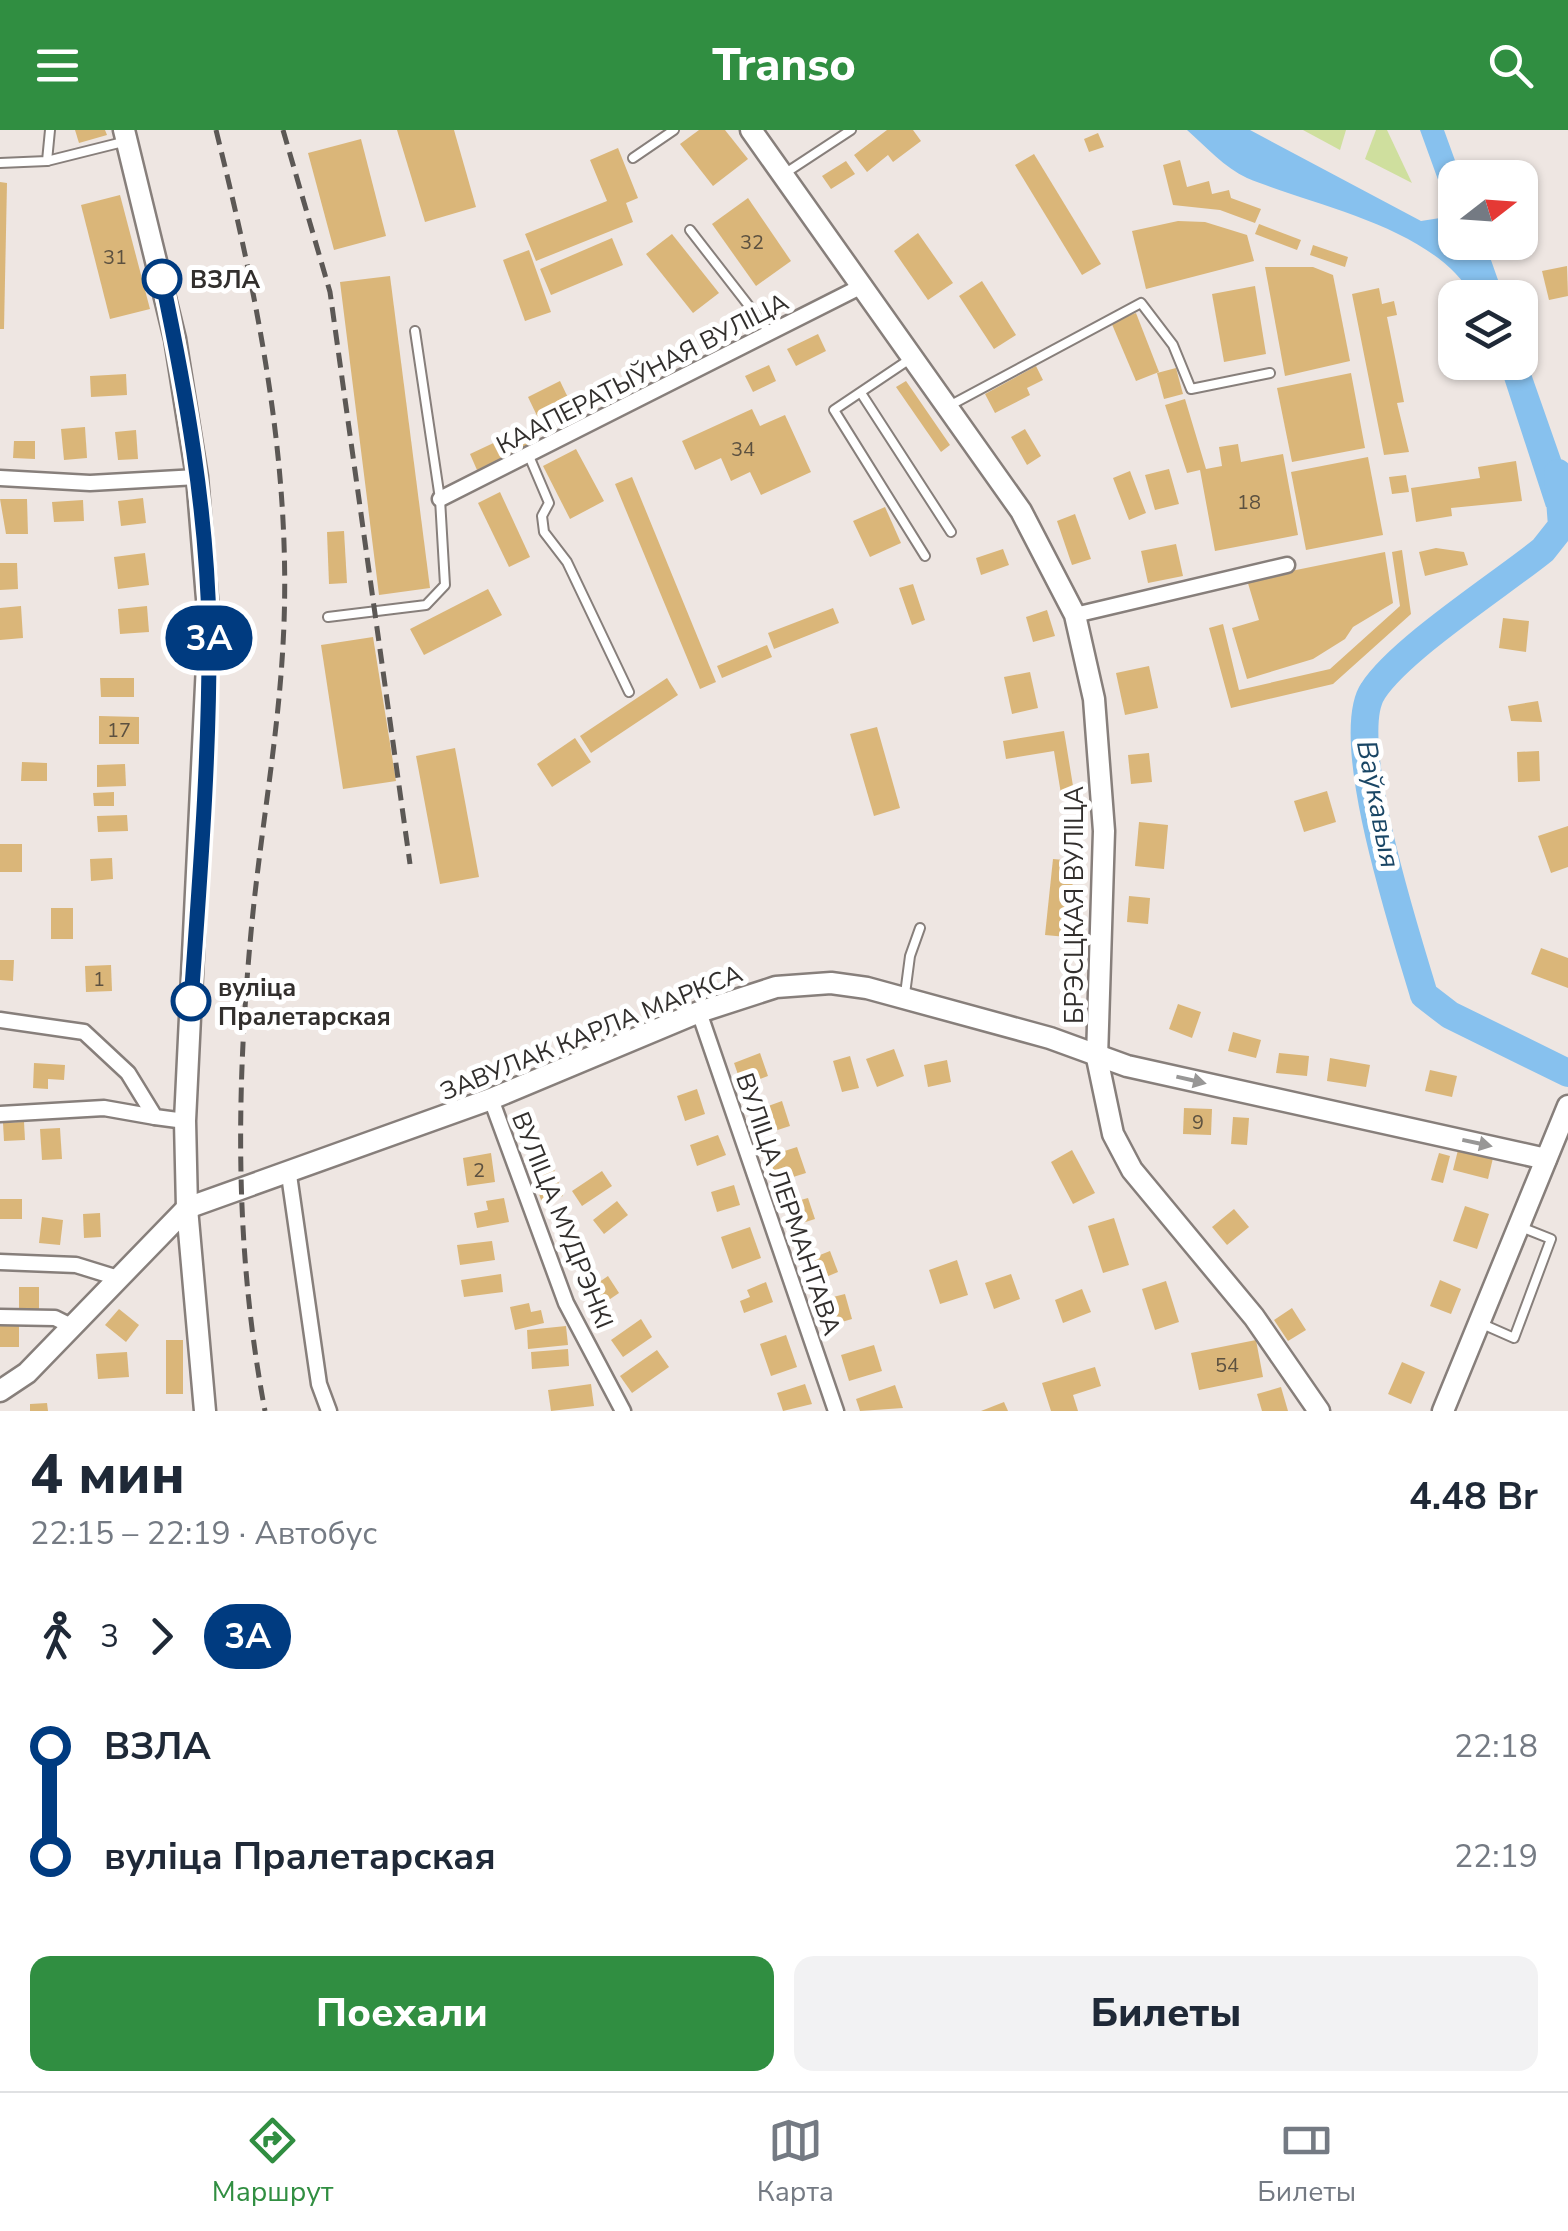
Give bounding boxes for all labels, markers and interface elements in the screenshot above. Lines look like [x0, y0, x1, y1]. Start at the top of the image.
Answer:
text: Transo [712, 35, 856, 96]
icon: menu [30, 38, 85, 93]
icon: search [1483, 38, 1538, 93]
north arrow [1438, 160, 1538, 260]
map controls [1438, 160, 1538, 380]
house number: 32 [740, 229, 764, 256]
house number: 31 [103, 244, 127, 271]
marker: ВЗЛА [143, 260, 181, 298]
place label: ВЗЛА [190, 263, 261, 297]
button: layers [1438, 280, 1538, 380]
street label: КААПЕРАТЫЎНАЯ ВУЛІЦА [491, 285, 794, 463]
house number: 34 [731, 436, 755, 463]
house number: 18 [1237, 489, 1261, 516]
line badge: 3А [164, 606, 254, 670]
text: 3А [185, 615, 233, 662]
house number: 17 [107, 717, 131, 744]
water label: Ваўкавыя [1347, 737, 1409, 871]
street label: БРЭСЦКАЯ ВУЛІЦА [1058, 786, 1092, 1024]
street label: ЗАВУЛАК КАРЛА МАРКСА [435, 957, 748, 1109]
house number: 1 [93, 966, 105, 993]
place label: вуліца Пралетарская [218, 971, 391, 1034]
marker: вуліца Пралетарская [172, 982, 210, 1020]
street label: ВУЛІЦА ЛЕРМАНТАВА [727, 1069, 849, 1340]
one-way arrow [1176, 1073, 1207, 1088]
street label: ВУЛІЦА МУДРЭНКІ [503, 1107, 621, 1334]
house number: 9 [1192, 1109, 1204, 1136]
one-way arrow [1462, 1136, 1493, 1151]
house number: 2 [473, 1157, 485, 1184]
house number: 54 [1215, 1352, 1239, 1379]
text: 4 мин [30, 1437, 185, 1512]
text: 4.48 Br [1409, 1471, 1538, 1522]
text: 22:15 – 22:19 · Автобус [30, 1512, 377, 1555]
icon: walk [30, 1609, 85, 1664]
icon: forward [134, 1609, 189, 1664]
text: 3А [224, 1613, 271, 1660]
text: 3 [100, 1615, 119, 1658]
text: ВЗЛА [104, 1721, 211, 1772]
text: 22:18 [1454, 1725, 1538, 1768]
text: вуліца Пралетарская [104, 1831, 496, 1882]
text: 22:19 [1454, 1835, 1538, 1878]
button: Поехали [30, 1956, 774, 2071]
button: Билеты [794, 1956, 1538, 2071]
tab: Маршрут [212, 2113, 333, 2211]
tab: Карта [757, 2113, 834, 2211]
tab: Билеты [1257, 2113, 1356, 2211]

